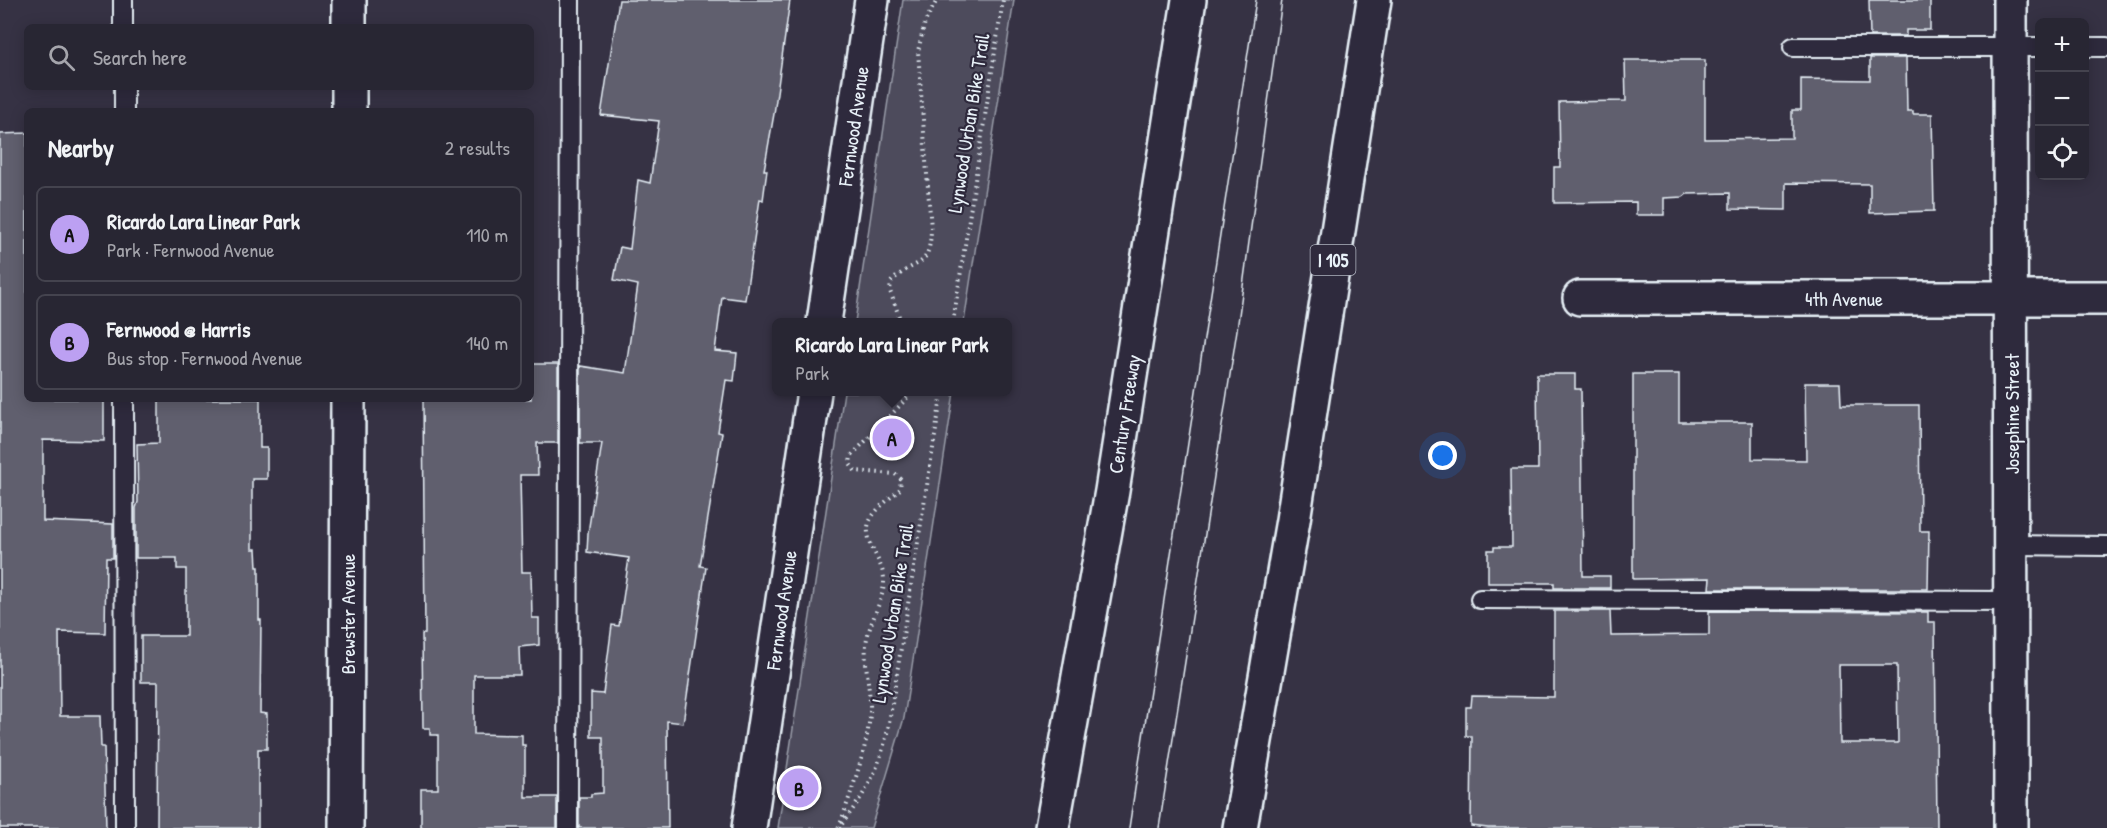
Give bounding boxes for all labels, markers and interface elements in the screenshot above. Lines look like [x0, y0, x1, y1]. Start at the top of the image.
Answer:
map controls [2035, 18, 2089, 180]
button: + [2035, 18, 2089, 72]
search box [24, 24, 534, 90]
street label: Lynwood Urban Bike Trail [940, 31, 996, 215]
icon: search [45, 41, 78, 74]
text: Search here [93, 42, 187, 72]
street label: Fernwood Avenue [831, 64, 875, 189]
button: − [2035, 72, 2089, 126]
button: locate [2035, 126, 2089, 180]
text: Nearby [48, 130, 114, 165]
text: 2 results [445, 134, 510, 161]
text: Ricardo Lara Linear Park [107, 206, 300, 236]
text: A [65, 221, 74, 248]
text: 110 m [466, 221, 508, 248]
text: Park · Fernwood Avenue [107, 236, 274, 263]
road number: I 105 [1310, 245, 1356, 275]
street label: 4th Avenue [1805, 285, 1883, 312]
text: Fernwood @ Harris [107, 314, 250, 344]
popup [772, 318, 1012, 396]
text: B [64, 329, 75, 356]
text: 140 m [466, 329, 508, 356]
text: Ricardo Lara Linear Park [796, 329, 988, 359]
text: Bus stop · Fernwood Avenue [107, 344, 303, 371]
street label: Century Freeway [1101, 352, 1147, 476]
street label: Josephine Street [1998, 353, 2025, 474]
text: Park [796, 359, 829, 386]
pin: A [872, 416, 912, 460]
your location [1428, 441, 1457, 470]
street label: Lynwood Urban Bike Trail [864, 521, 920, 705]
street label: Fernwood Avenue [759, 548, 803, 673]
street label: Brewster Avenue [334, 554, 361, 674]
pin: B [780, 766, 818, 810]

